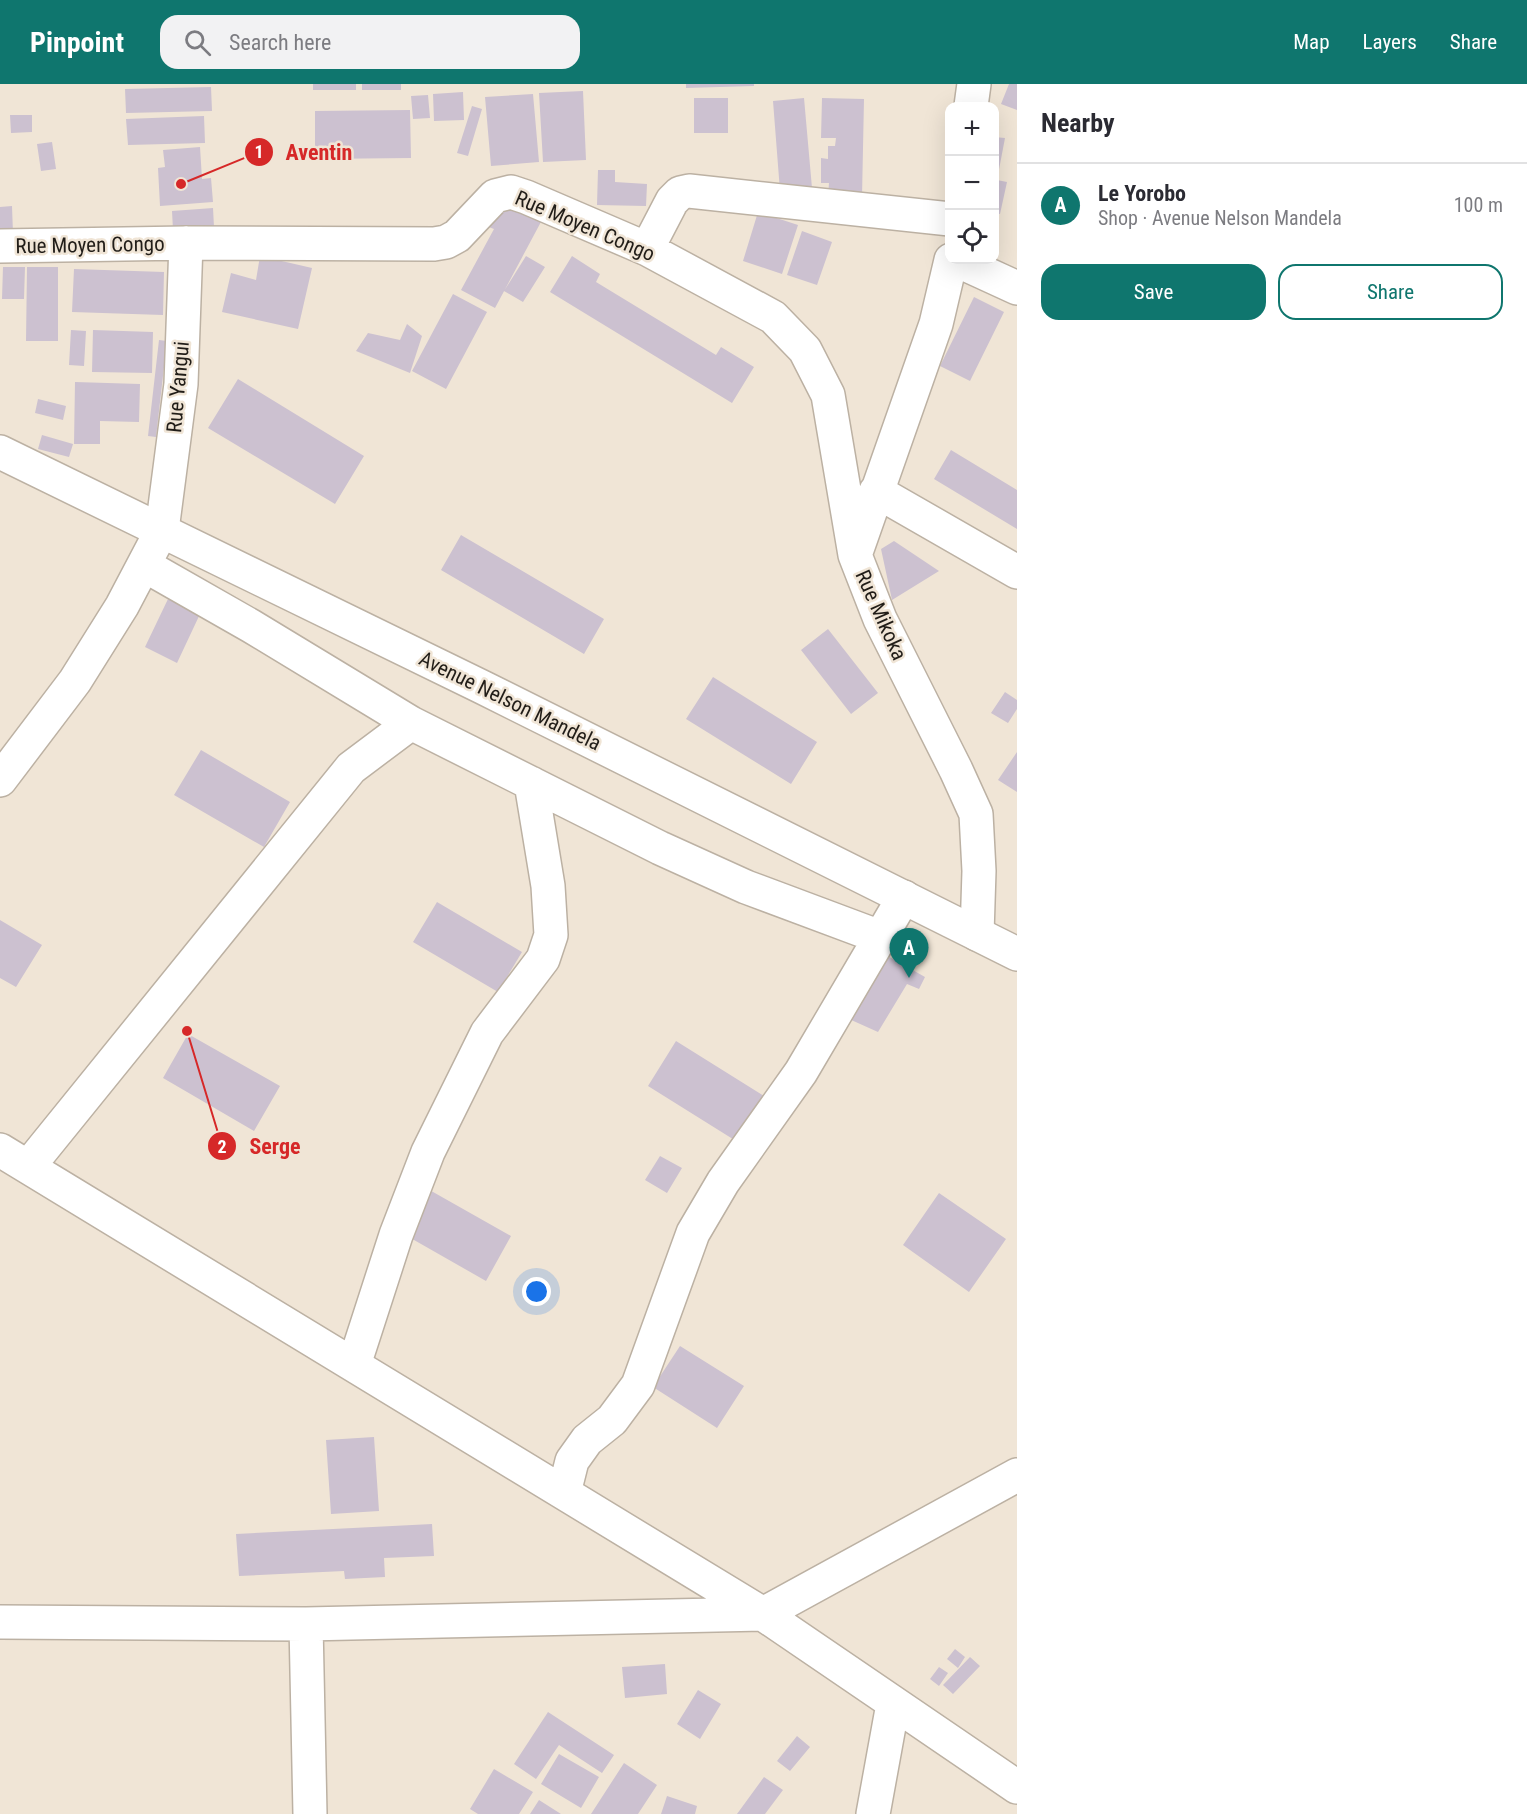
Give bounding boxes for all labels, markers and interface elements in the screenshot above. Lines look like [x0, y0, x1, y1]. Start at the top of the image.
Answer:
search box [160, 15, 580, 69]
text: Pinpoint [30, 26, 124, 59]
icon: search [181, 26, 214, 59]
text: Search here [229, 30, 331, 55]
text: Map [1293, 30, 1330, 54]
text: Layers [1363, 30, 1417, 54]
text: Share [1450, 30, 1497, 54]
map controls [945, 102, 999, 264]
button: + [945, 102, 999, 156]
text: Nearby [1041, 108, 1115, 138]
callout: Aventin [244, 132, 365, 172]
text: Aventin [286, 140, 352, 165]
text: 1 [254, 141, 264, 162]
button: − [945, 156, 999, 210]
text: Le Yorobo [1098, 181, 1186, 206]
street label: Rue Moyen Congo [512, 186, 658, 266]
text: A [1055, 193, 1066, 217]
text: 100 m [1454, 193, 1503, 217]
text: Shop · Avenue Nelson Mandela [1098, 206, 1342, 230]
button: locate [945, 210, 999, 264]
street label: Rue Moyen Congo [15, 232, 165, 258]
button: Save [1041, 264, 1266, 320]
button: Share [1278, 264, 1503, 320]
street label: Rue Yangui [162, 340, 194, 434]
street label: Rue Mikoka [850, 566, 912, 664]
street label: Avenue Nelson Mandela [415, 647, 605, 755]
pin: A [890, 928, 928, 978]
callout: Serge [207, 1126, 312, 1166]
text: Serge [249, 1134, 301, 1159]
text: 2 [217, 1136, 227, 1157]
your location [522, 1277, 551, 1306]

